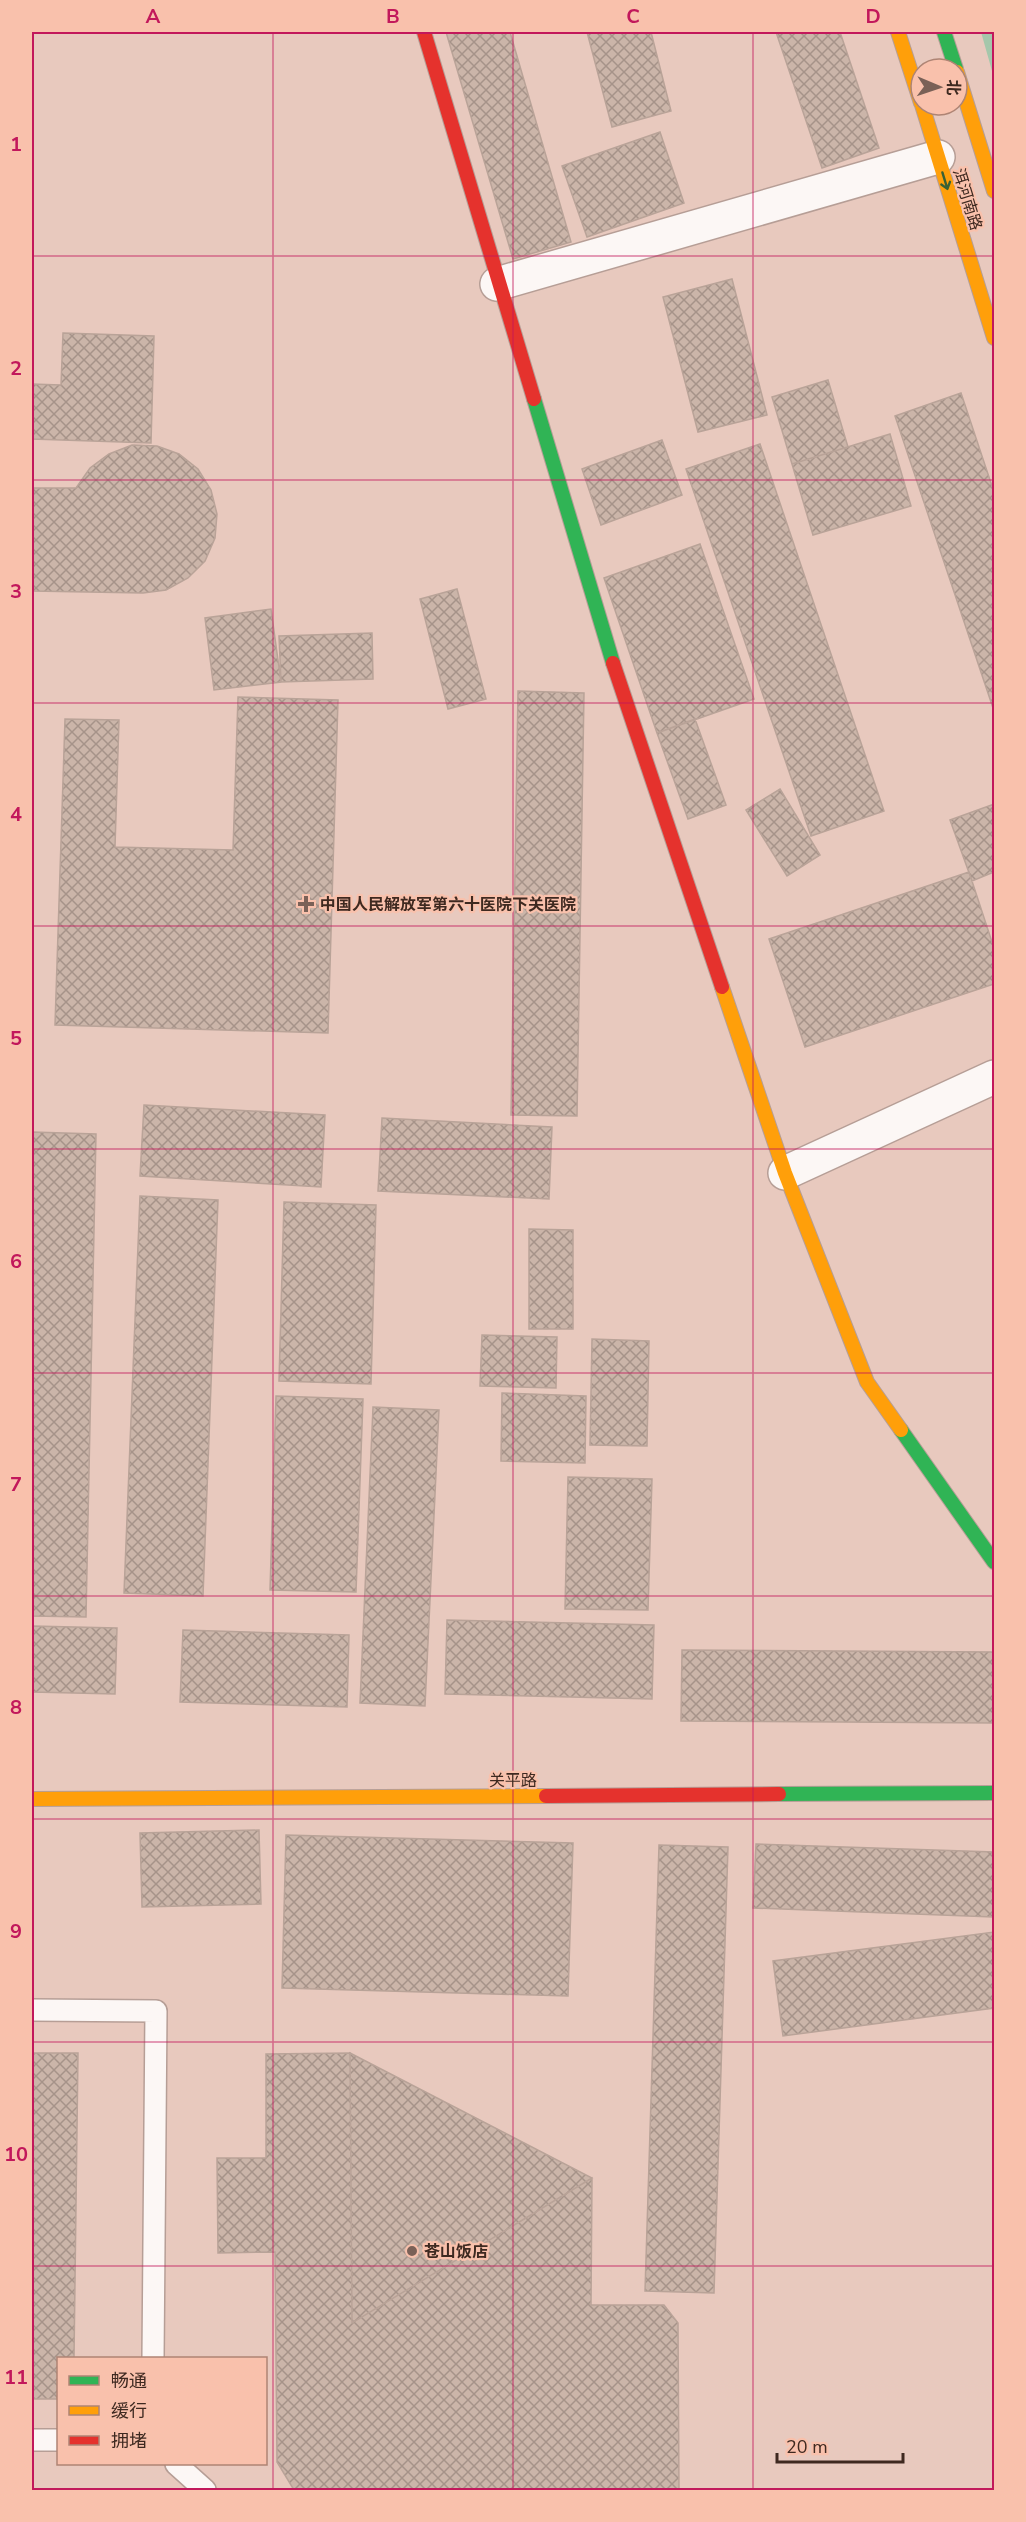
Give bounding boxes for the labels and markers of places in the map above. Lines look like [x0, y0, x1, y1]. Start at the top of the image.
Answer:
place label: 中国人民解放军第六十医院下关医院 [320, 894, 576, 916]
marker: 中国人民解放军第六十医院下关医院 [297, 895, 315, 913]
place label: 苍山饭店 [424, 2241, 488, 2263]
marker: 苍山饭店 [405, 2244, 419, 2258]

